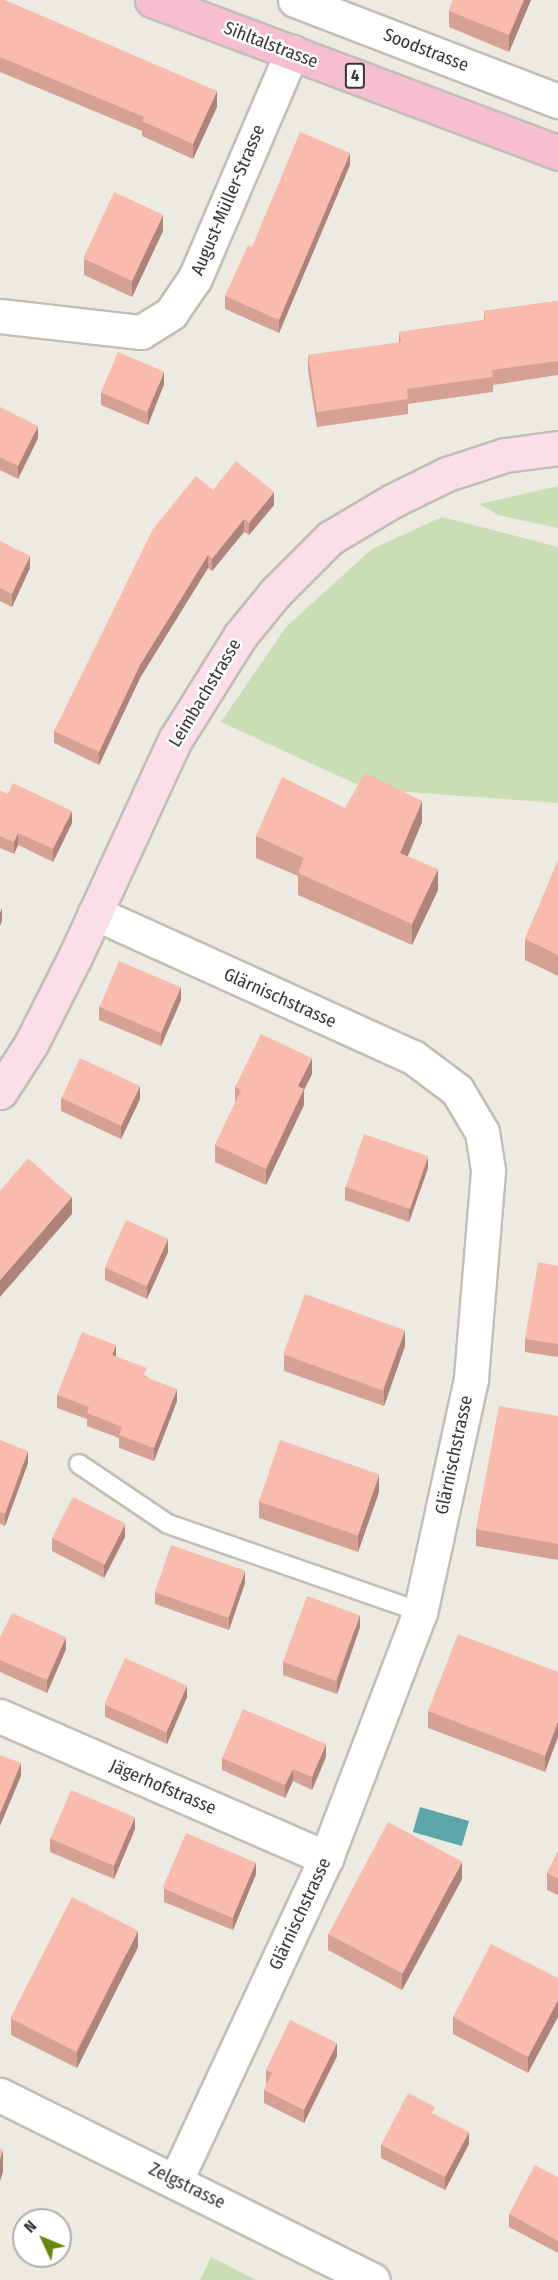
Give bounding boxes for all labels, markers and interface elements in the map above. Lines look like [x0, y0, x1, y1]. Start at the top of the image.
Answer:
street label: Sihltalstrasse [221, 17, 321, 73]
street label: Soodstrasse [380, 24, 472, 76]
road number: 4 [344, 63, 366, 89]
street label: August-Müller-Strasse [187, 121, 269, 279]
street label: Leimbachstrasse [164, 635, 246, 751]
street label: Glärnischstrasse [220, 964, 340, 1032]
street label: Glärnischstrasse [431, 1394, 477, 1516]
street label: Jägerhofstrasse [107, 1755, 219, 1819]
street label: Glärnischstrasse [265, 1855, 335, 1973]
street label: Zelgstrasse [145, 2158, 229, 2214]
north arrow [12, 2208, 72, 2268]
text: N [20, 2216, 40, 2237]

